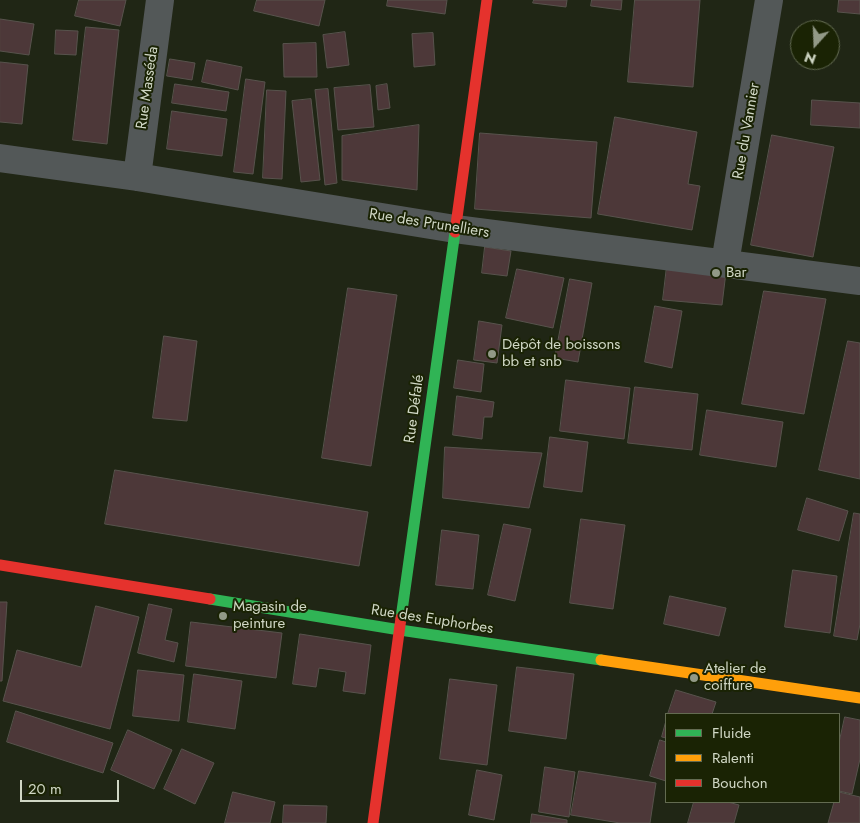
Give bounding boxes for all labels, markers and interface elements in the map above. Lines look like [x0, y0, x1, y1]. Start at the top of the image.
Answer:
north arrow [790, 20, 840, 70]
street label: Rue Masséda [133, 45, 163, 131]
text: N [802, 47, 819, 69]
street label: Rue du Vannier [730, 81, 764, 181]
street label: Rue des Prunelliers [368, 206, 490, 242]
place label: Bar [726, 264, 747, 282]
marker: Bar [710, 267, 722, 279]
place label: Dépôt de boissons bb et snb [502, 336, 620, 371]
marker: Dépôt de boissons bb et snb [486, 348, 498, 360]
street label: Rue Défalé [401, 374, 429, 444]
place label: Magasin de peinture [233, 598, 307, 633]
street label: Rue des Euphorbes [370, 601, 494, 639]
marker: Magasin de peinture [217, 610, 229, 622]
place label: Atelier de coiffure [704, 660, 766, 695]
marker: Atelier de coiffure [688, 672, 700, 684]
legend [665, 713, 840, 803]
text: Fluide [712, 722, 751, 744]
text: Ralenti [712, 747, 754, 769]
scale bar [22, 770, 121, 802]
text: Bouchon [712, 772, 768, 794]
text: 20 m [28, 778, 62, 800]

